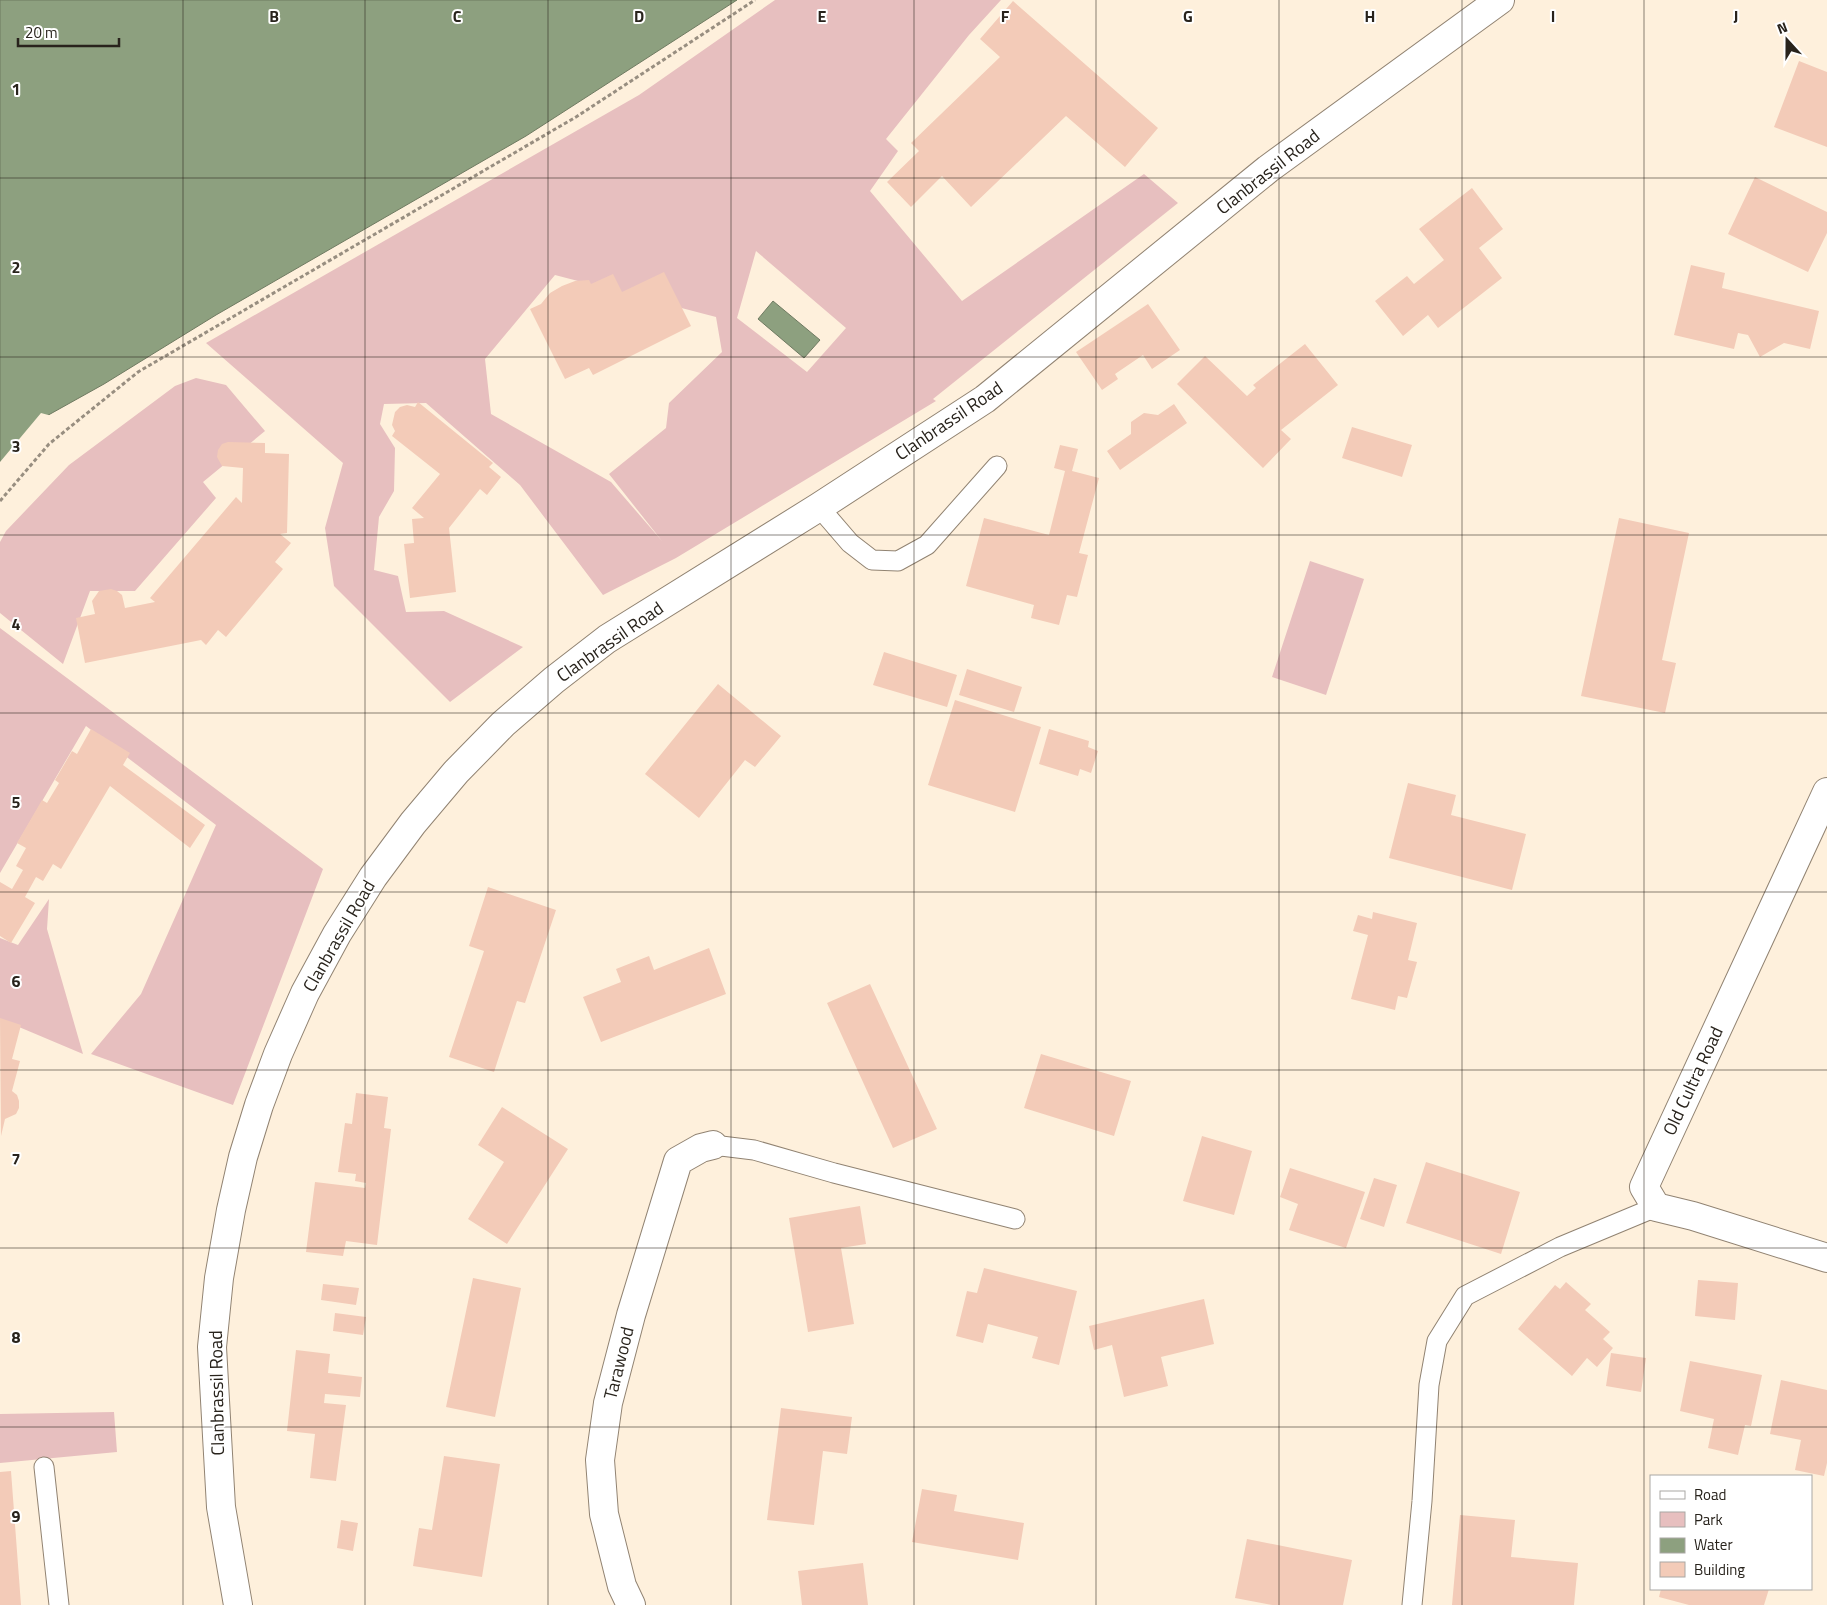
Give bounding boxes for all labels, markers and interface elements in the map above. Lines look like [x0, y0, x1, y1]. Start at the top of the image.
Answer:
text: B [269, 4, 279, 28]
text: C [453, 4, 462, 28]
text: D [634, 4, 644, 28]
text: E [818, 4, 827, 28]
text: F [1001, 4, 1010, 28]
text: G [1183, 4, 1193, 28]
text: H [1365, 4, 1375, 28]
text: I [1551, 4, 1555, 28]
text: J [1734, 4, 1738, 28]
scale bar [18, 15, 119, 47]
north arrow [1762, 15, 1812, 65]
text: N [1774, 16, 1790, 39]
text: 20 m [25, 21, 58, 44]
text: 1 [12, 77, 20, 101]
street label: Clanbrassil Road [1210, 122, 1325, 221]
text: 2 [12, 255, 20, 279]
street label: Clanbrassil Road [889, 374, 1008, 467]
text: 3 [12, 434, 20, 458]
street label: Clanbrassil Road [551, 595, 669, 689]
text: 4 [12, 612, 21, 636]
text: 5 [12, 790, 21, 814]
street label: Clanbrassil Road [296, 875, 382, 997]
text: 6 [12, 969, 21, 993]
street label: Old Cultra Road [1656, 1022, 1730, 1140]
text: 7 [12, 1147, 20, 1171]
street label: Tarawood [596, 1324, 641, 1402]
text: 8 [12, 1325, 21, 1349]
street label: Clanbrassil Road [202, 1330, 231, 1456]
legend [1650, 1475, 1812, 1590]
text: Road [1694, 1483, 1726, 1506]
text: 9 [12, 1504, 21, 1528]
text: Park [1694, 1508, 1723, 1531]
text: Water [1694, 1533, 1733, 1556]
text: Building [1694, 1558, 1745, 1581]

